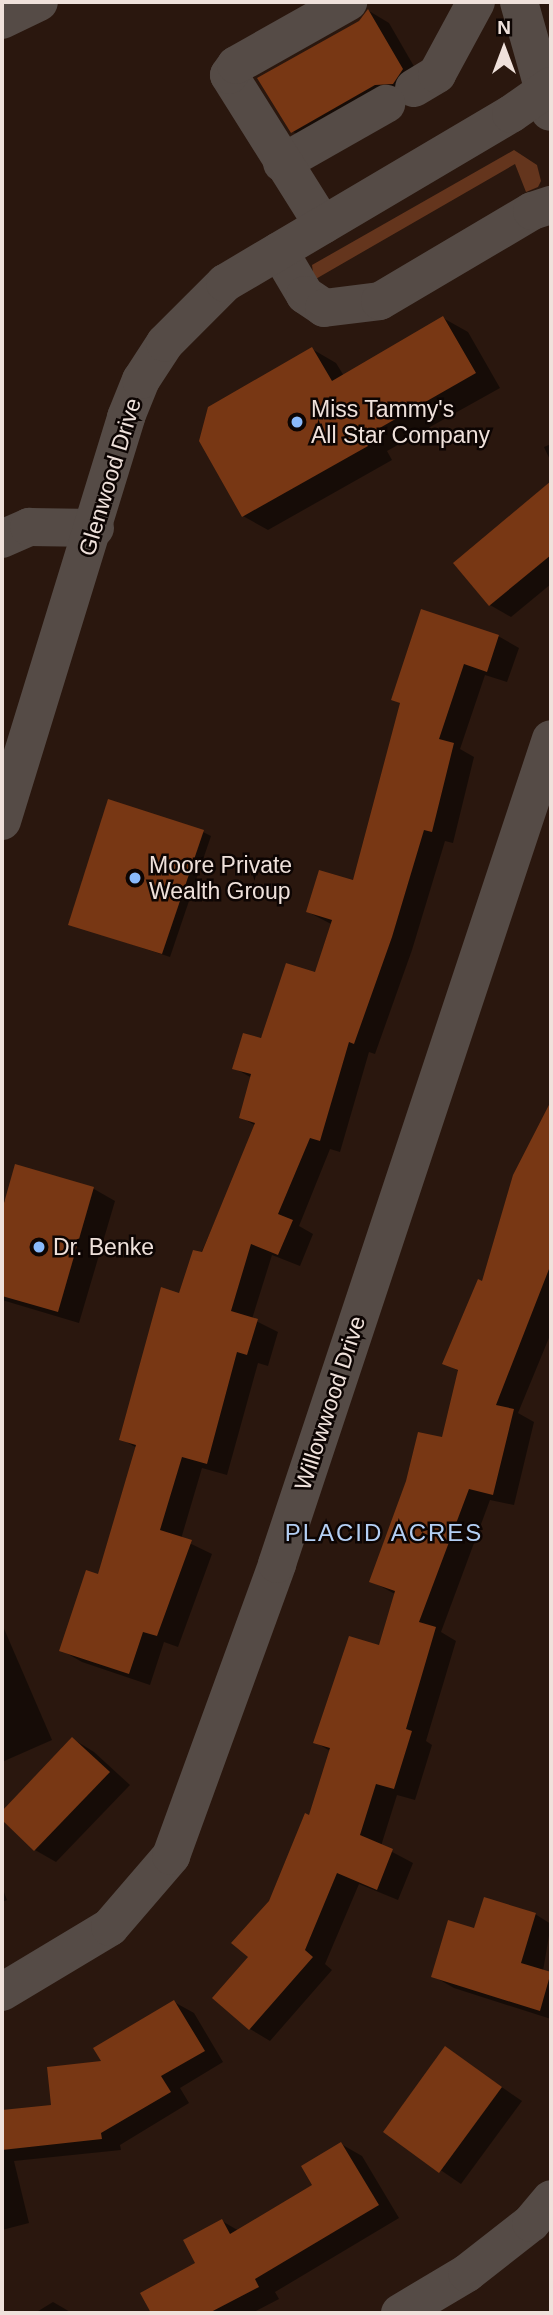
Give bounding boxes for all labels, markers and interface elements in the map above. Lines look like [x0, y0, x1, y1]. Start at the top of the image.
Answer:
north arrow [469, 14, 539, 84]
text: N [497, 17, 511, 38]
street label: Glenwood Drive [73, 395, 147, 559]
place label: Miss Tammy's All Star Company [311, 395, 490, 449]
marker: Miss Tammy's All Star Company [289, 414, 305, 430]
place label: Moore Private Wealth Group [149, 851, 292, 905]
marker: Moore Private Wealth Group [127, 870, 143, 886]
place label: Dr. Benke [53, 1233, 154, 1261]
marker: Dr. Benke [31, 1239, 47, 1255]
street label: Willowwood Drive [289, 1312, 371, 1494]
district label: PLACID ACRES [285, 1519, 483, 1547]

